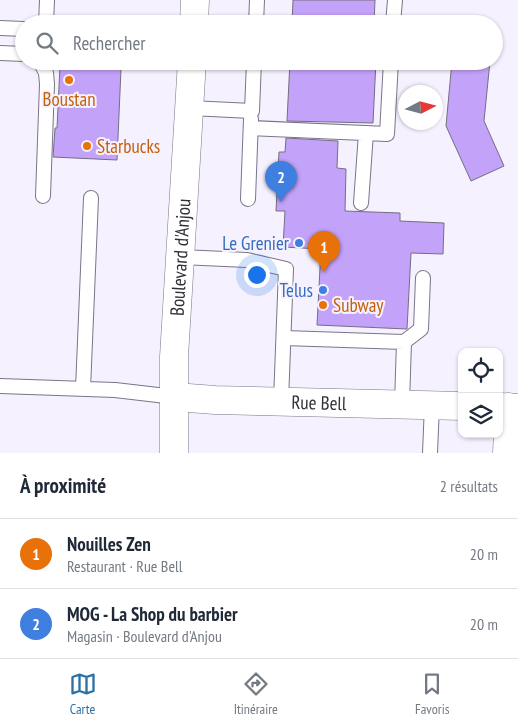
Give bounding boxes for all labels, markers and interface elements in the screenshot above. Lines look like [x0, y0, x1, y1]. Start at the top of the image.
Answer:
search box [15, 15, 503, 70]
icon: search [33, 29, 61, 57]
text: Rechercher [73, 31, 145, 55]
marker: Boustan [63, 74, 75, 86]
north arrow [398, 85, 443, 130]
place label: Boustan [43, 87, 96, 111]
place label: Starbucks [97, 134, 160, 158]
marker: Starbucks [81, 140, 93, 152]
pin: 2 [265, 161, 297, 202]
street label: Boulevard d'Anjou [165, 198, 196, 317]
place label: Le Grenier [222, 231, 290, 255]
pin: 1 [308, 231, 340, 272]
marker: Le Grenier [293, 237, 305, 249]
your location [244, 262, 270, 288]
place label: Telus [280, 278, 313, 302]
marker: Telus [317, 284, 329, 296]
place label: Subway [333, 293, 384, 317]
marker: Subway [317, 299, 329, 311]
map controls [458, 348, 503, 438]
button: locate [458, 348, 503, 393]
street label: Rue Bell [291, 390, 347, 415]
button: layers [458, 393, 503, 438]
text: À proximité [20, 472, 106, 499]
text: 2 résultats [440, 476, 498, 496]
text: Nouilles Zen [67, 532, 151, 556]
text: 1 [32, 544, 40, 564]
text: 20 m [470, 544, 498, 564]
text: Restaurant · Rue Bell [67, 556, 182, 576]
text: MOG - La Shop du barbier [67, 602, 238, 626]
text: 2 [32, 614, 40, 634]
text: 20 m [470, 614, 498, 634]
text: Magasin · Boulevard d'Anjou [67, 626, 222, 646]
tab: Carte [69, 670, 97, 718]
tab: Itinéraire [234, 670, 278, 718]
tab: Favoris [415, 670, 449, 718]

